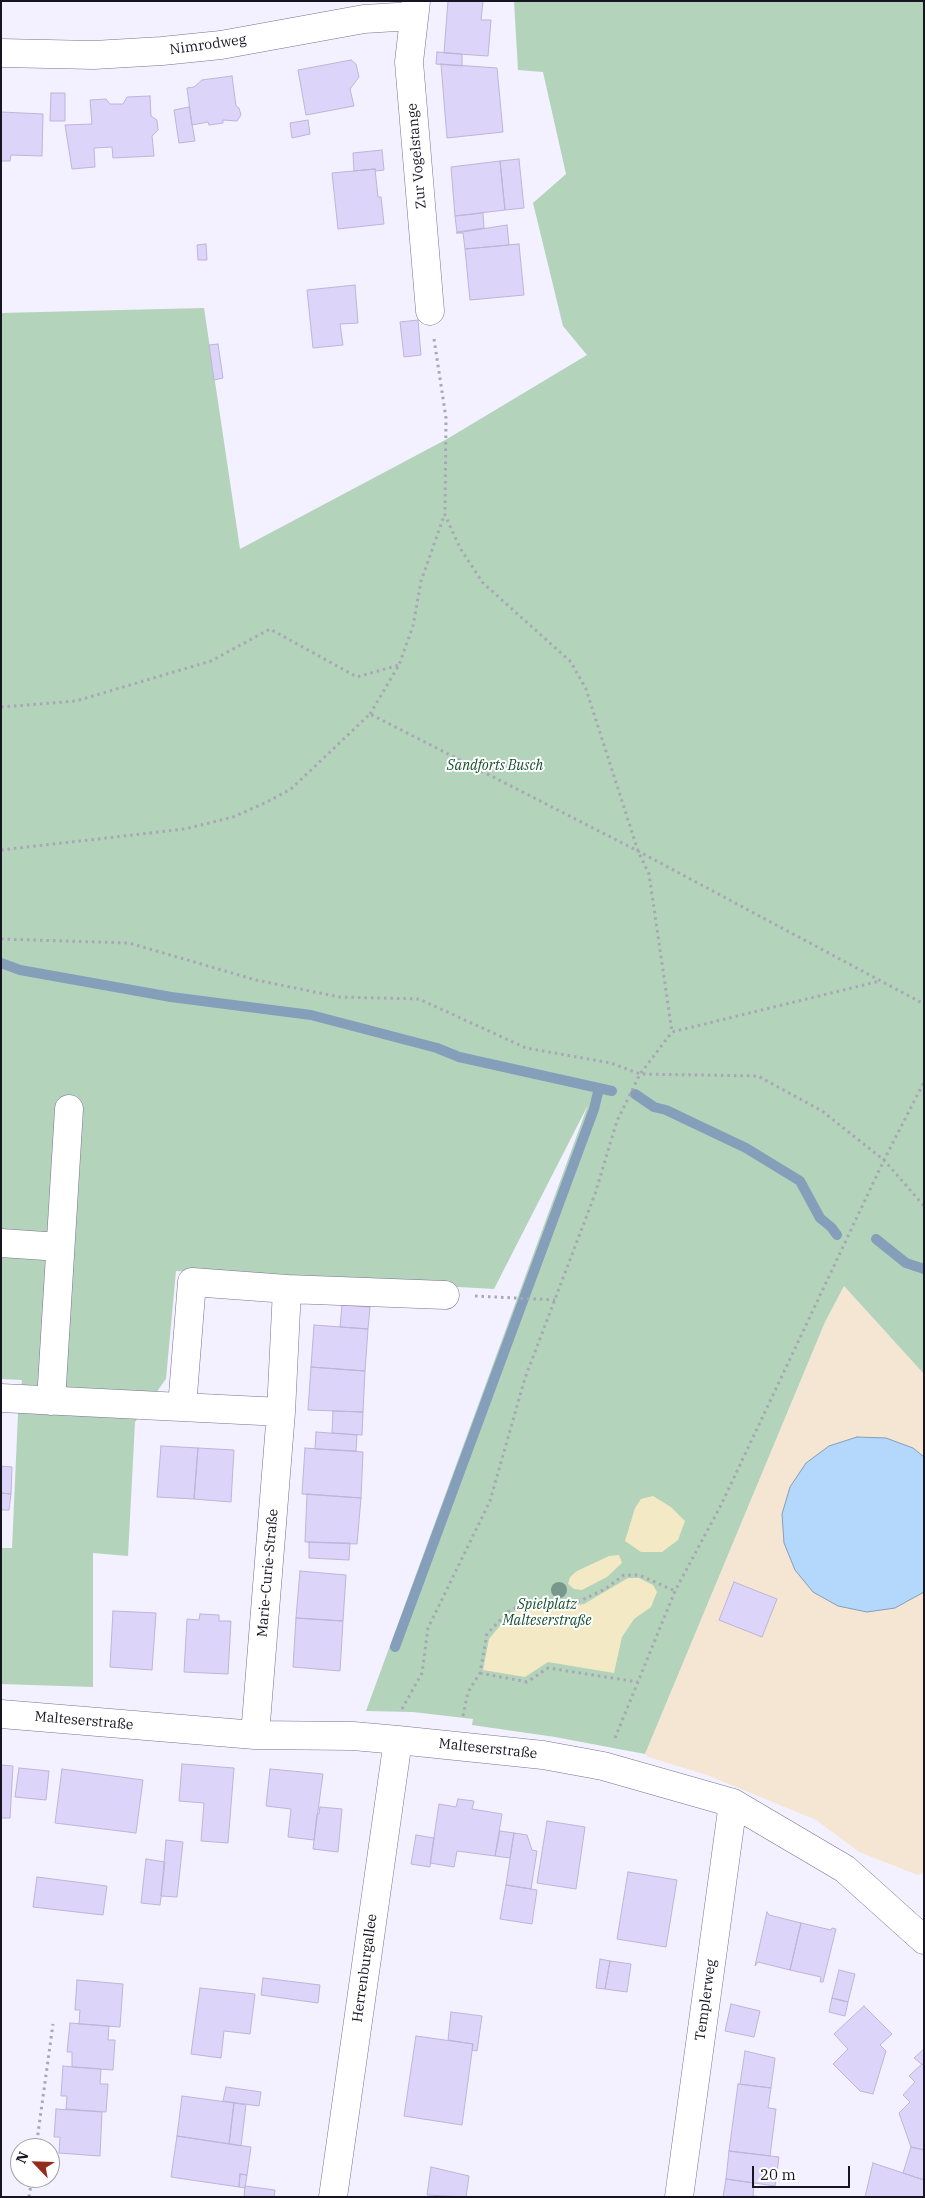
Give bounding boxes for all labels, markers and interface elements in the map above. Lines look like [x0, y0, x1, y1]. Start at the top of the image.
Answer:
street label: Nimrodweg [169, 31, 247, 59]
street label: Zur Vogelstange [404, 103, 430, 209]
park label: Sandforts Busch [447, 758, 543, 774]
street label: Marie-Curie-Straße [254, 1508, 282, 1638]
park label: Spielplatz Malteserstraße [502, 1597, 592, 1630]
street label: Malteserstraße [34, 1708, 134, 1734]
street label: Malteserstraße [438, 1735, 538, 1763]
street label: Herrenburgallee [349, 1913, 381, 2023]
street label: Templerweg [692, 1958, 720, 2042]
north arrow [10, 2138, 60, 2188]
text: N [12, 2149, 33, 2166]
scale bar [755, 2156, 852, 2188]
text: 20 m [760, 2165, 796, 2184]

